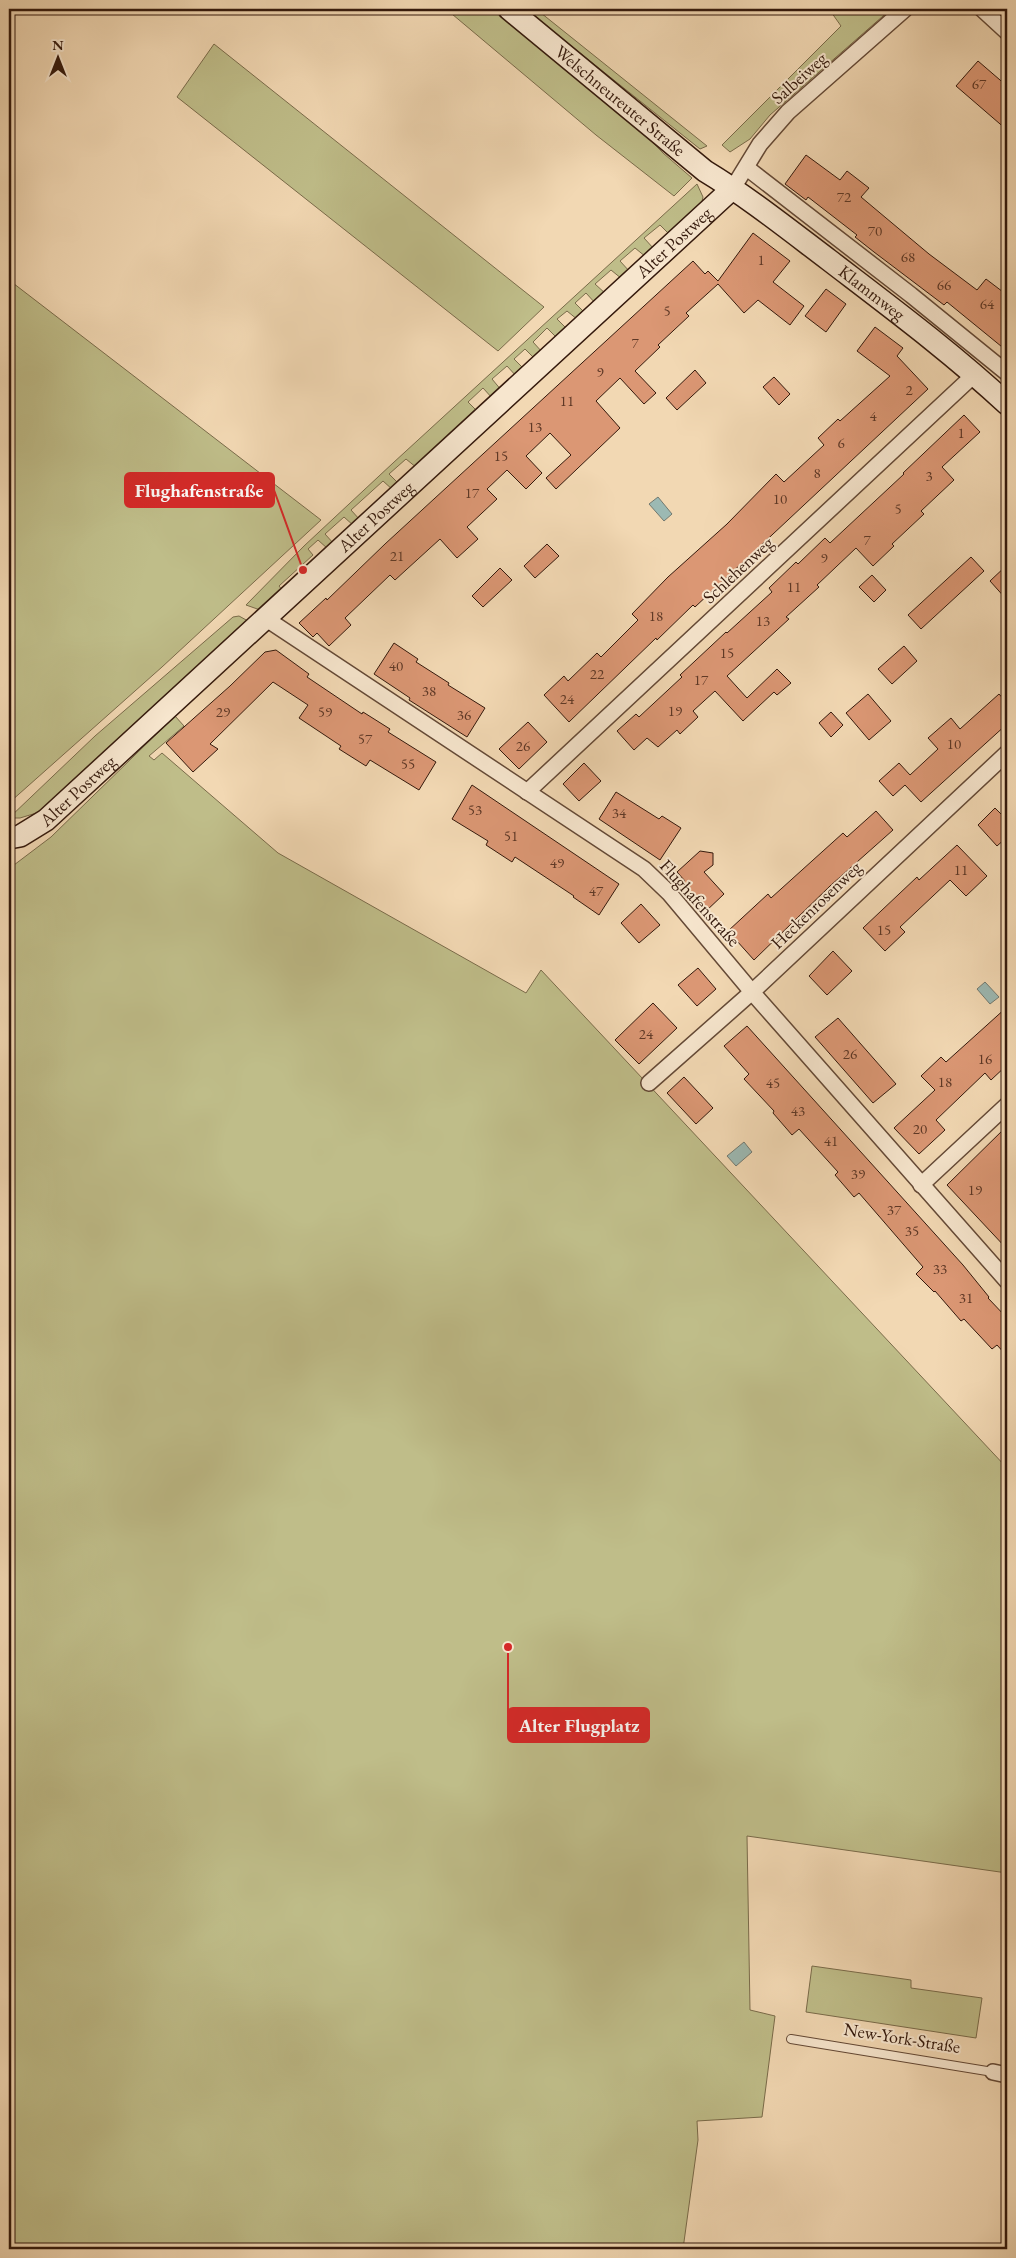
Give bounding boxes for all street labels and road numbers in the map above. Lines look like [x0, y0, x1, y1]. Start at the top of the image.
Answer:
street label: Welschneureuter Straße [550, 40, 690, 161]
street label: Salbeiweg [766, 46, 831, 109]
street label: Alter Postweg [630, 201, 717, 283]
street label: Klammweg [834, 259, 910, 325]
street label: Alter Postweg [332, 475, 419, 558]
street label: Schlehenweg [697, 531, 778, 608]
street label: Alter Postweg [34, 749, 121, 832]
street label: Flughafenstraße [655, 854, 746, 951]
street label: Heckenrosenweg [765, 856, 866, 954]
street label: New-York-Straße [842, 2017, 962, 2058]

